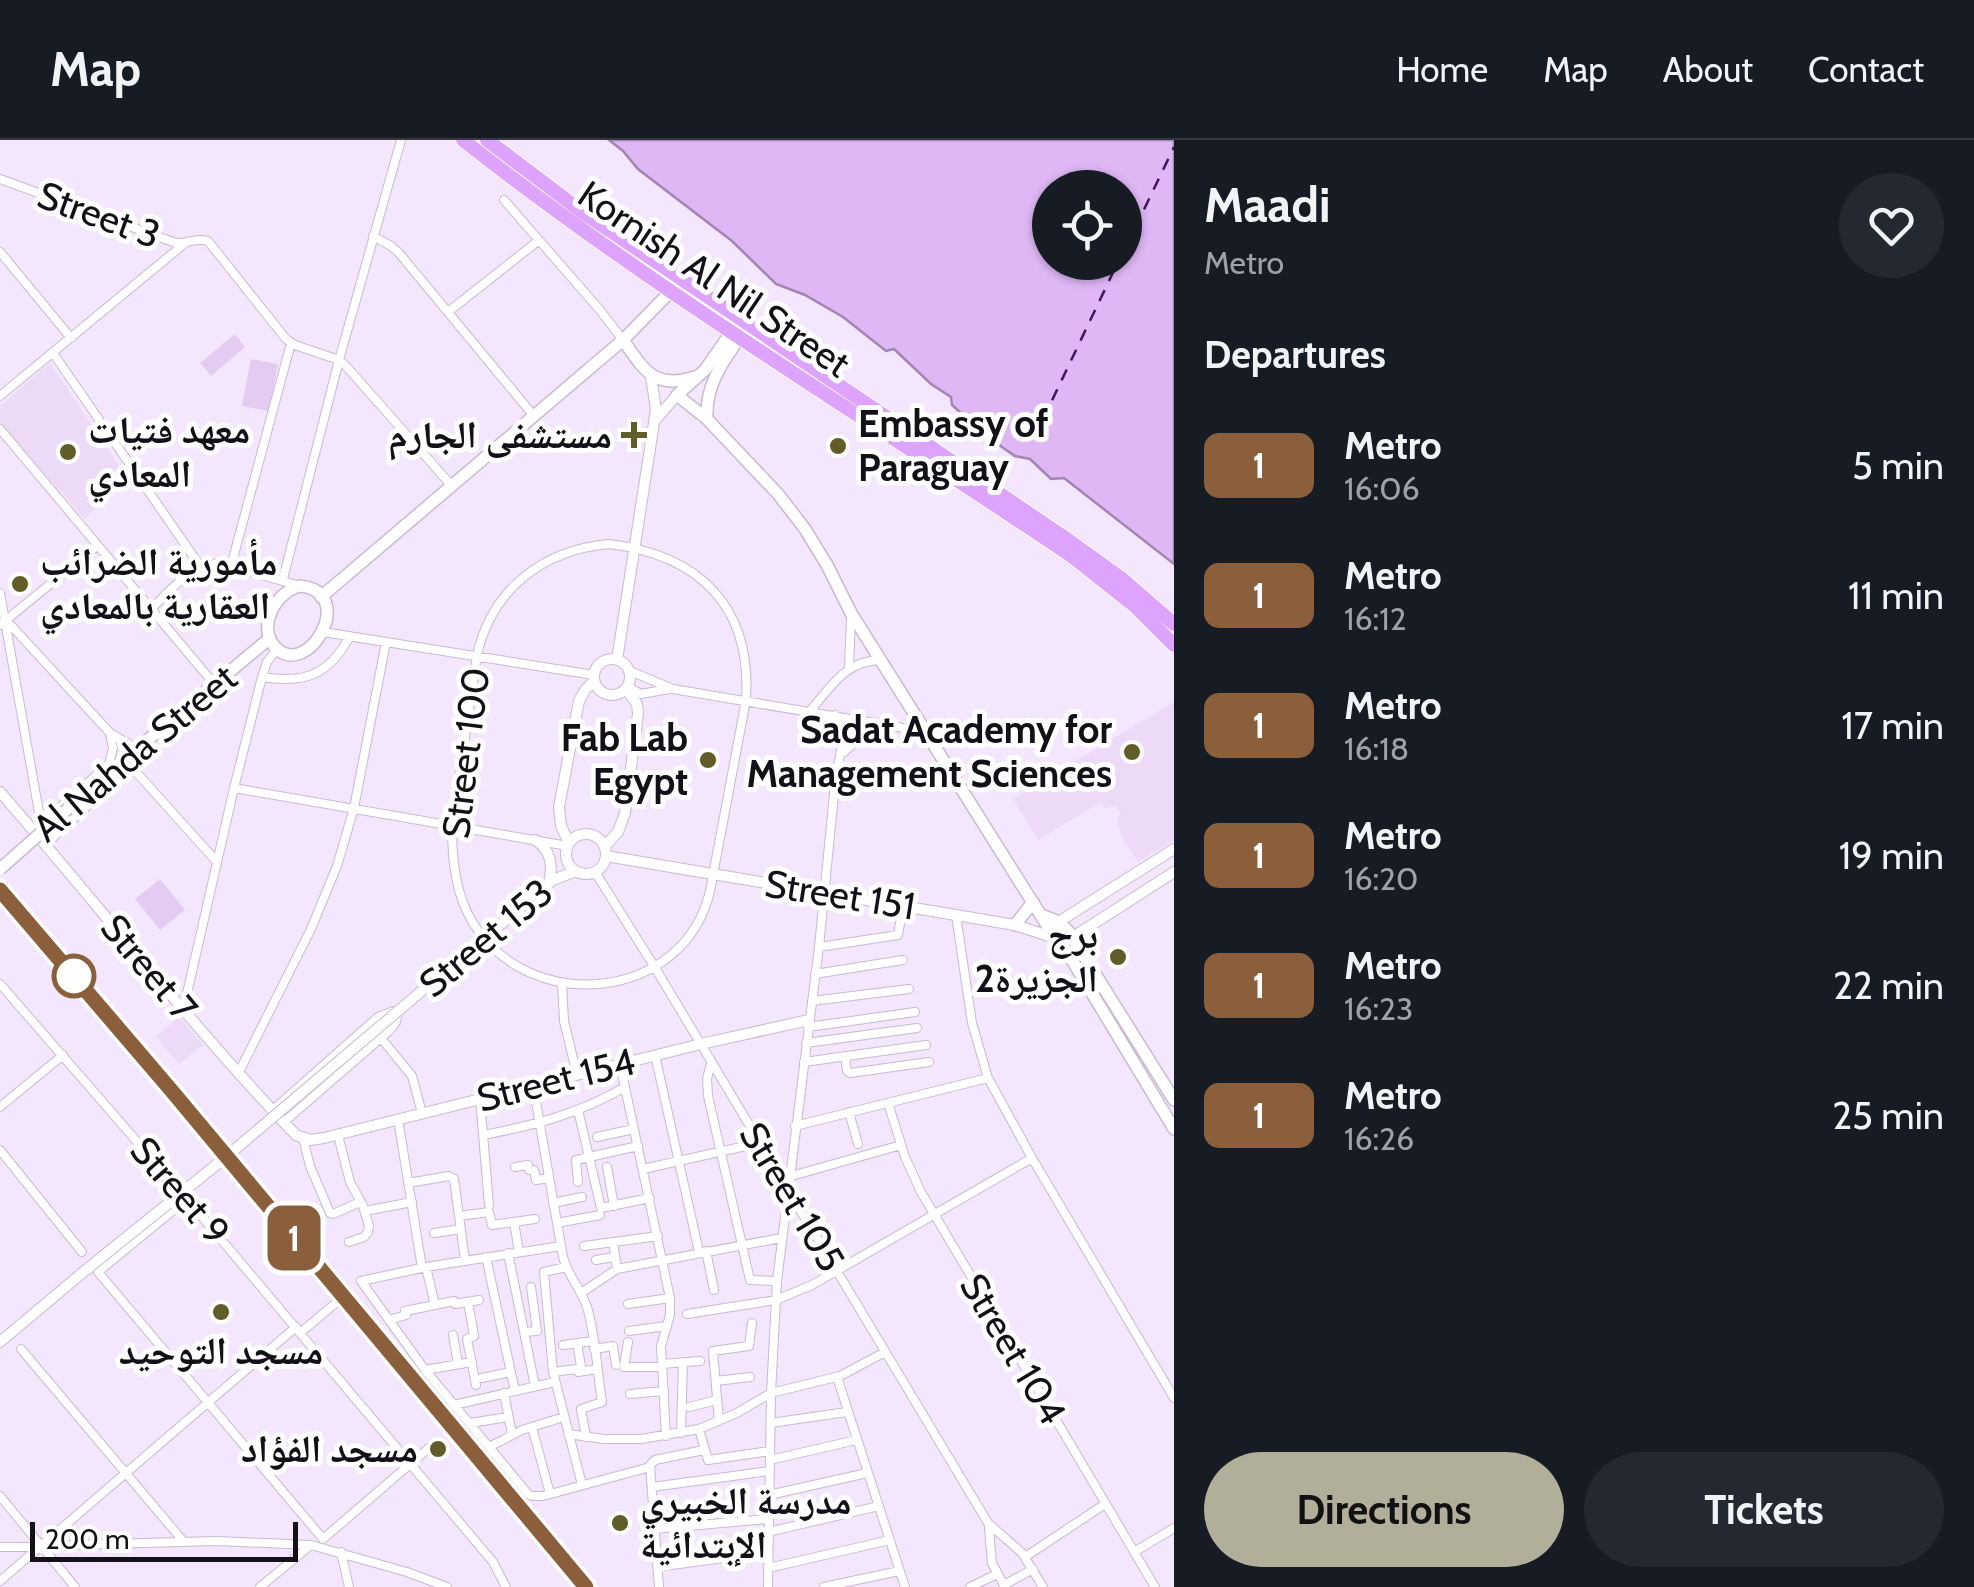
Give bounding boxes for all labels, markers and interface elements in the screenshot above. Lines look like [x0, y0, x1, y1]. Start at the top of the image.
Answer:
text: Map [50, 40, 141, 98]
text: Home [1396, 48, 1488, 91]
text: Map [1543, 48, 1608, 91]
text: About [1663, 48, 1753, 91]
text: Contact [1808, 48, 1924, 91]
street label: Kornish Al Nil Street [569, 170, 859, 387]
map controls [1032, 170, 1142, 280]
button: locate [1032, 170, 1142, 280]
street label: Street 3 [32, 171, 167, 258]
button: heart [1839, 173, 1944, 278]
text: Maadi [1204, 176, 1330, 234]
text: Metro [1204, 243, 1284, 282]
text: Departures [1204, 331, 1386, 378]
place label: Embassy of Paraguay [858, 400, 1049, 491]
place label: معهد فتيات المعادي [88, 406, 250, 503]
place label: مستشفى الجارم [389, 411, 612, 461]
marker: مستشفى الجارم [621, 422, 647, 448]
text: Metro [1344, 422, 1442, 469]
marker: Embassy of Paraguay [827, 435, 849, 457]
marker: معهد فتيات المعادي [57, 441, 79, 463]
text: 5 min [1852, 442, 1944, 489]
text: 1 [1253, 444, 1265, 487]
text: 16:06 [1344, 469, 1420, 508]
place label: مأمورية الضرائب العقارية بالمعادي [40, 538, 278, 635]
text: Metro [1344, 552, 1442, 599]
text: 11 min [1848, 572, 1944, 619]
marker: مأمورية الضرائب العقارية بالمعادي [9, 573, 31, 595]
text: 1 [1253, 574, 1265, 617]
text: 16:12 [1344, 599, 1406, 638]
street label: Al Nahda Street [23, 654, 246, 851]
street label: Street 100 [432, 665, 499, 841]
text: Metro [1344, 682, 1442, 729]
text: 17 min [1841, 702, 1944, 749]
text: 1 [1253, 704, 1265, 747]
place label: Sadat Academy for Management Sciences [747, 706, 1112, 797]
place label: Fab Lab Egypt [561, 714, 688, 805]
text: 16:18 [1344, 729, 1409, 768]
marker: Sadat Academy for Management Sciences [1121, 741, 1143, 763]
marker: Fab Lab Egypt [697, 749, 719, 771]
text: Metro [1344, 812, 1442, 859]
text: 19 min [1839, 832, 1944, 879]
text: 1 [1253, 834, 1265, 877]
street label: Street 151 [762, 859, 919, 930]
text: 16:20 [1344, 859, 1418, 898]
street label: Street 153 [409, 868, 562, 1007]
street label: Street 7 [91, 905, 208, 1031]
place label: برج الجزيرة2 [975, 911, 1098, 1002]
text: Metro [1344, 942, 1442, 989]
marker: برج الجزيرة2 [1107, 946, 1129, 968]
unlabelled marker [53, 955, 95, 997]
text: 22 min [1833, 962, 1944, 1009]
text: 1 [1253, 964, 1265, 1007]
text: 16:23 [1344, 989, 1413, 1028]
street label: Street 154 [472, 1037, 640, 1122]
text: Metro [1344, 1072, 1442, 1119]
text: 25 min [1832, 1092, 1944, 1139]
text: 1 [1253, 1094, 1265, 1137]
street label: Street 105 [730, 1114, 855, 1280]
text: 16:26 [1344, 1119, 1414, 1158]
street label: Street 9 [121, 1127, 240, 1254]
line badge: 1 [262, 1206, 326, 1270]
text: 1 [288, 1217, 300, 1260]
street label: Street 104 [950, 1265, 1077, 1432]
marker: مسجد التوحيد [210, 1301, 232, 1323]
place label: مسجد التوحيد [119, 1327, 323, 1374]
place label: مسجد الفؤاد [241, 1425, 418, 1472]
marker: مسجد الفؤاد [427, 1438, 449, 1460]
button: Directions [1204, 1452, 1564, 1567]
button: Tickets [1584, 1452, 1944, 1567]
place label: مدرسة الخبيري الإبتدائية [640, 1477, 852, 1568]
marker: مدرسة الخبيري الإبتدائية [609, 1512, 631, 1534]
scale bar [30, 1517, 298, 1562]
text: 200 m [45, 1522, 130, 1556]

